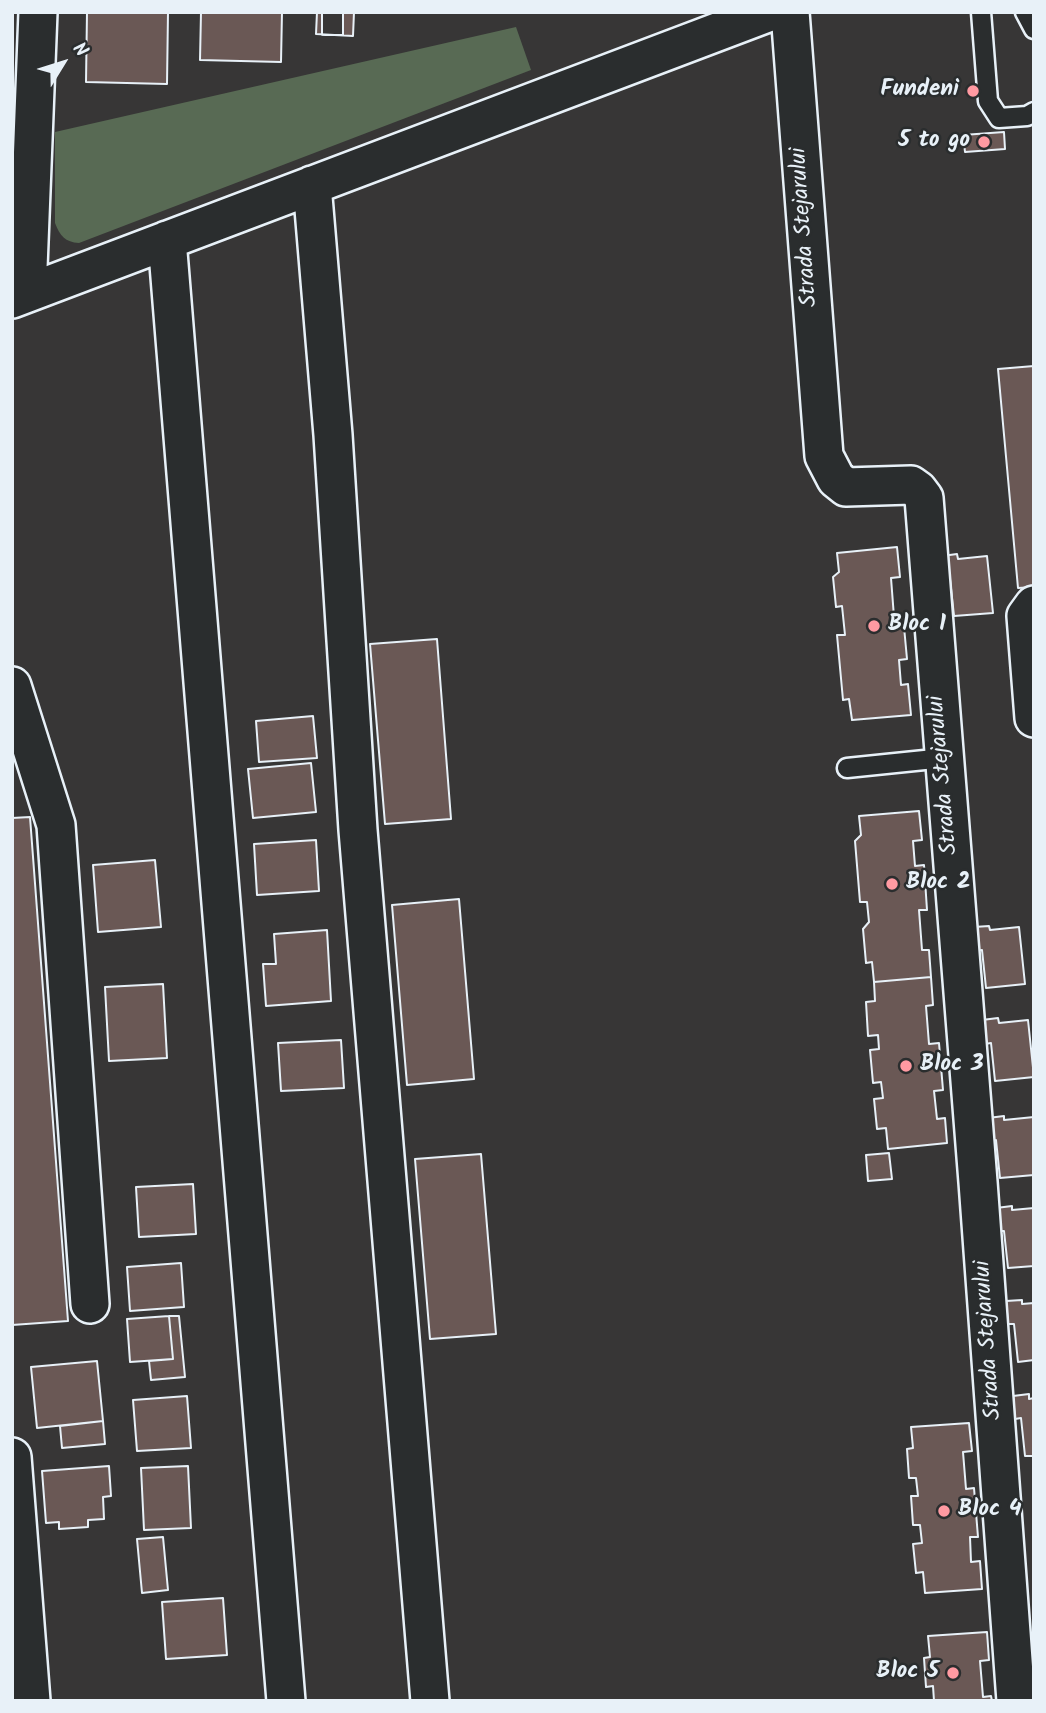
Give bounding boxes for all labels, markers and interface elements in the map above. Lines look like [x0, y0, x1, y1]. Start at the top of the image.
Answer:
north arrow [28, 28, 98, 98]
text: N [64, 36, 95, 64]
place label: Fundeni [880, 77, 959, 105]
marker: Fundeni [965, 83, 981, 99]
place label: 5 to go [898, 128, 970, 156]
marker: 5 to go [976, 134, 992, 150]
street label: Strada Stejarului [787, 146, 825, 308]
place label: Bloc 1 [888, 612, 946, 640]
marker: Bloc 1 [866, 618, 882, 634]
street label: Strada Stejarului [924, 694, 966, 856]
place label: Bloc 2 [906, 870, 970, 898]
marker: Bloc 2 [884, 876, 900, 892]
place label: Bloc 3 [920, 1052, 984, 1080]
marker: Bloc 3 [898, 1058, 914, 1074]
street label: Strada Stejarului [971, 1259, 1009, 1421]
place label: Bloc 4 [958, 1497, 1022, 1525]
marker: Bloc 4 [936, 1503, 952, 1519]
place label: Bloc 5 [876, 1659, 939, 1687]
marker: Bloc 5 [945, 1665, 961, 1681]

